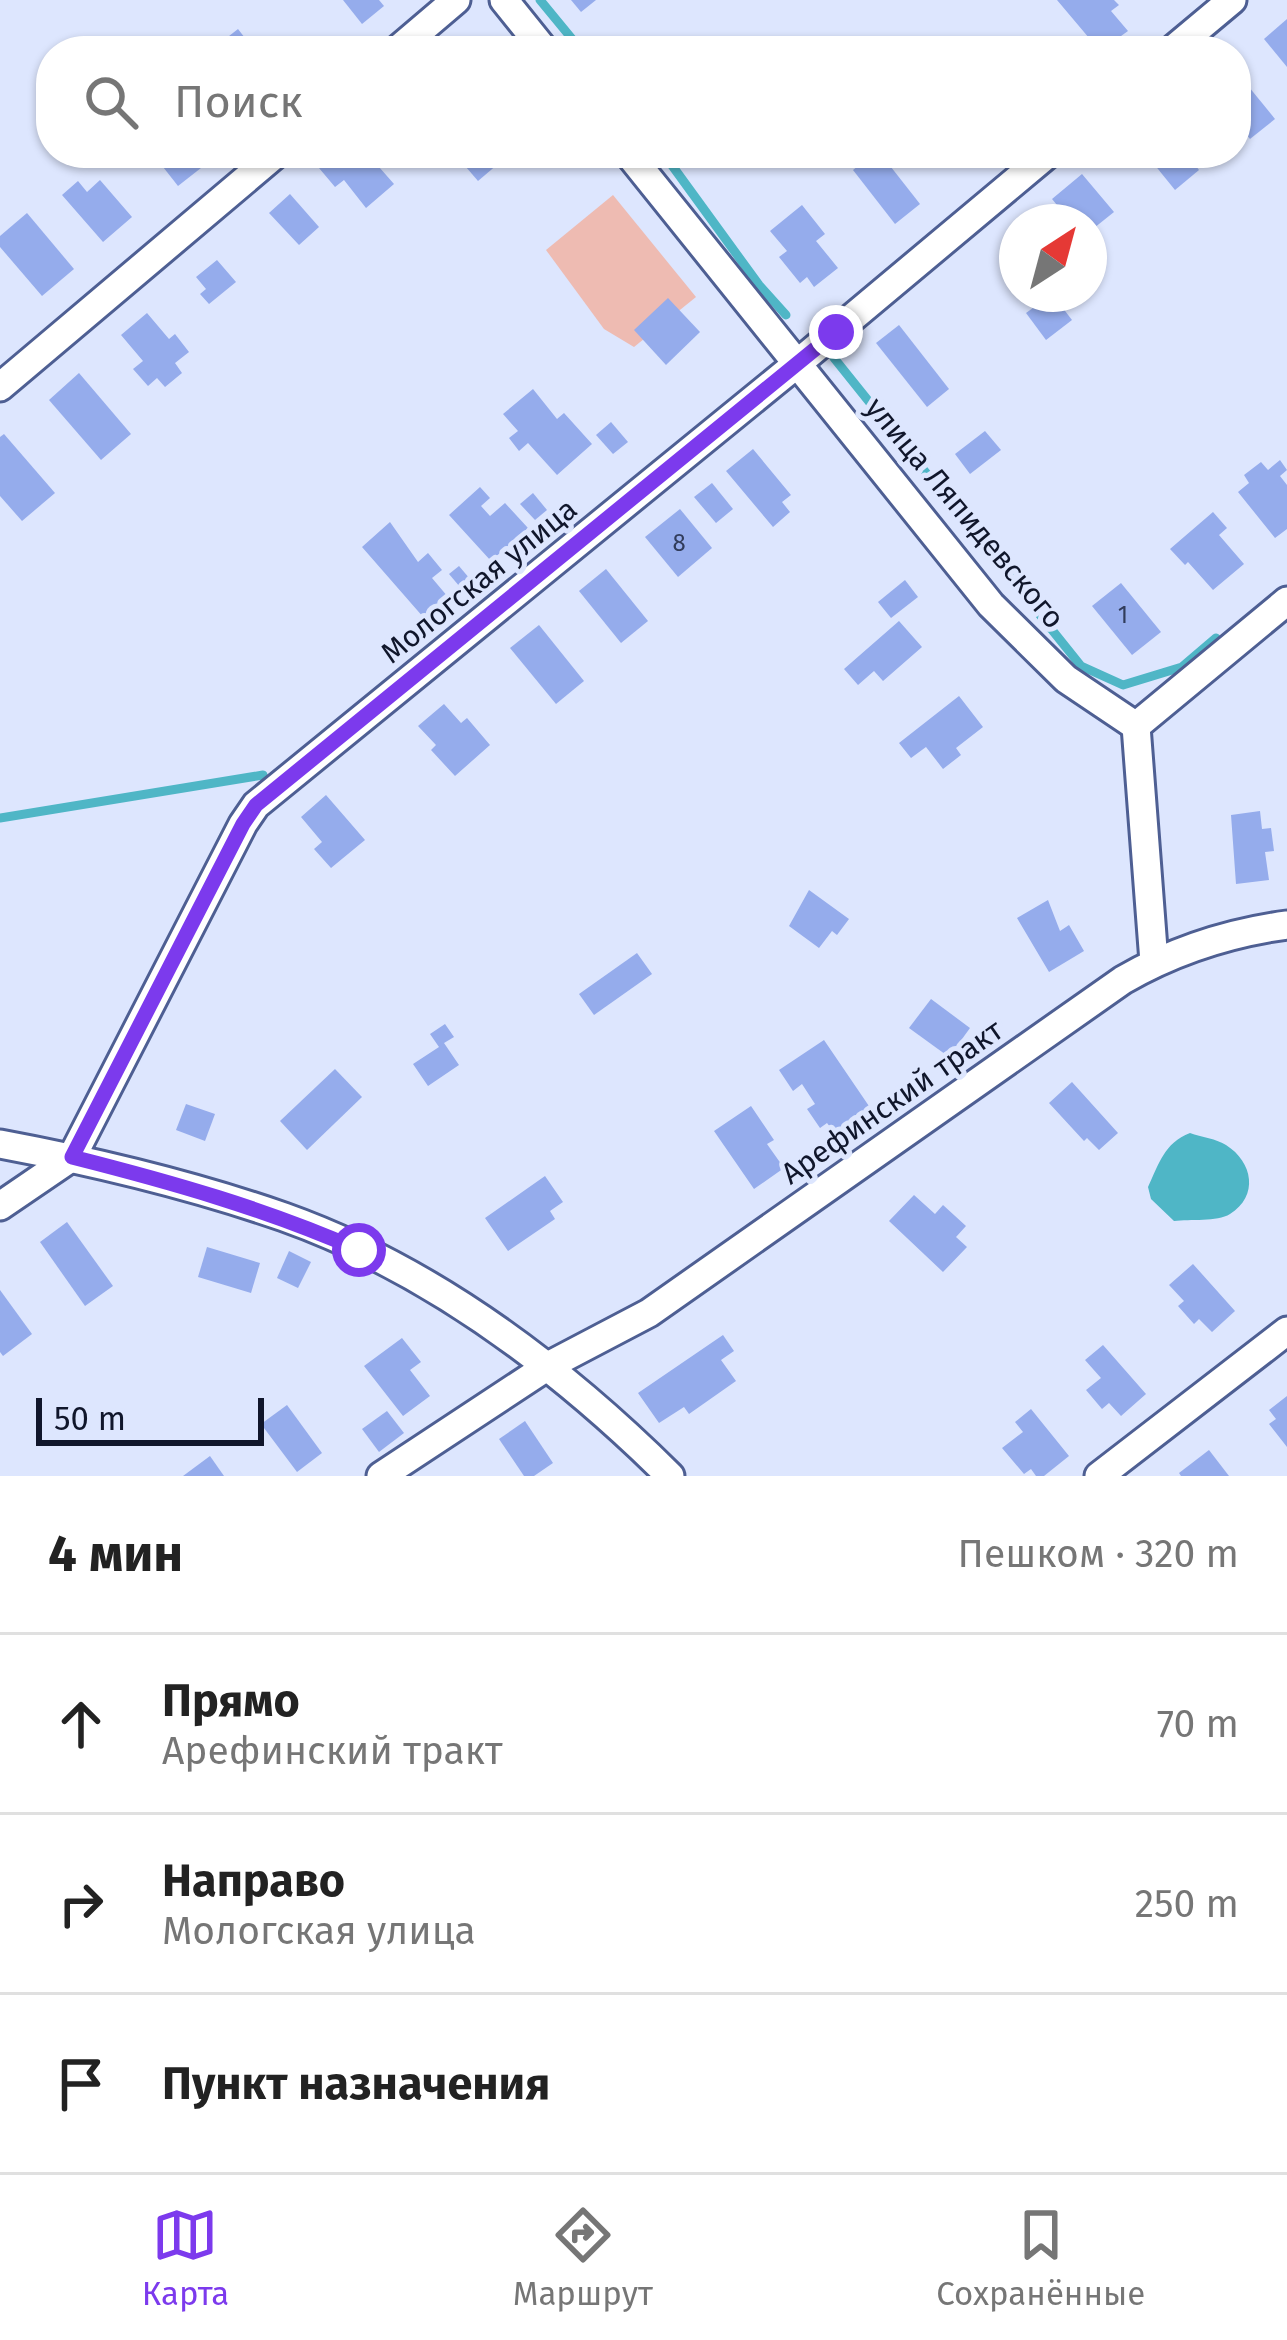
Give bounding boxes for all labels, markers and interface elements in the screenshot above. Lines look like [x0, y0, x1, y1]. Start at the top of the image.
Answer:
search box [36, 36, 1251, 168]
icon: search [78, 69, 144, 135]
text: Поиск [174, 75, 303, 129]
north arrow [999, 204, 1107, 312]
route end [809, 305, 863, 359]
street label: улица Ляпидевского [858, 390, 1072, 636]
street label: Мологская улица [374, 491, 584, 671]
house number: 8 [672, 529, 686, 557]
house number: 1 [1118, 601, 1128, 629]
street label: Арефинский тракт [774, 1012, 1010, 1192]
route start [332, 1223, 386, 1277]
scale bar [36, 1392, 264, 1445]
text: 50 m [54, 1399, 126, 1439]
text: 4 мин [48, 1523, 183, 1585]
text: Пешком · 320 m [958, 1531, 1239, 1577]
text: Прямо [162, 1674, 300, 1728]
icon: ahead [48, 1691, 114, 1757]
text: 70 m [1157, 1701, 1239, 1747]
text: Арефинский тракт [162, 1728, 503, 1774]
text: Направо [162, 1854, 345, 1908]
icon: right [48, 1871, 114, 1937]
text: 250 m [1135, 1881, 1239, 1927]
text: Мологская улица [162, 1908, 476, 1954]
icon: arrive [48, 2051, 114, 2117]
text: Пункт назначения [162, 2057, 550, 2111]
tab: Карта [142, 2202, 229, 2314]
tab: Маршрут [513, 2202, 653, 2314]
tab: Сохранённые [936, 2202, 1145, 2314]

